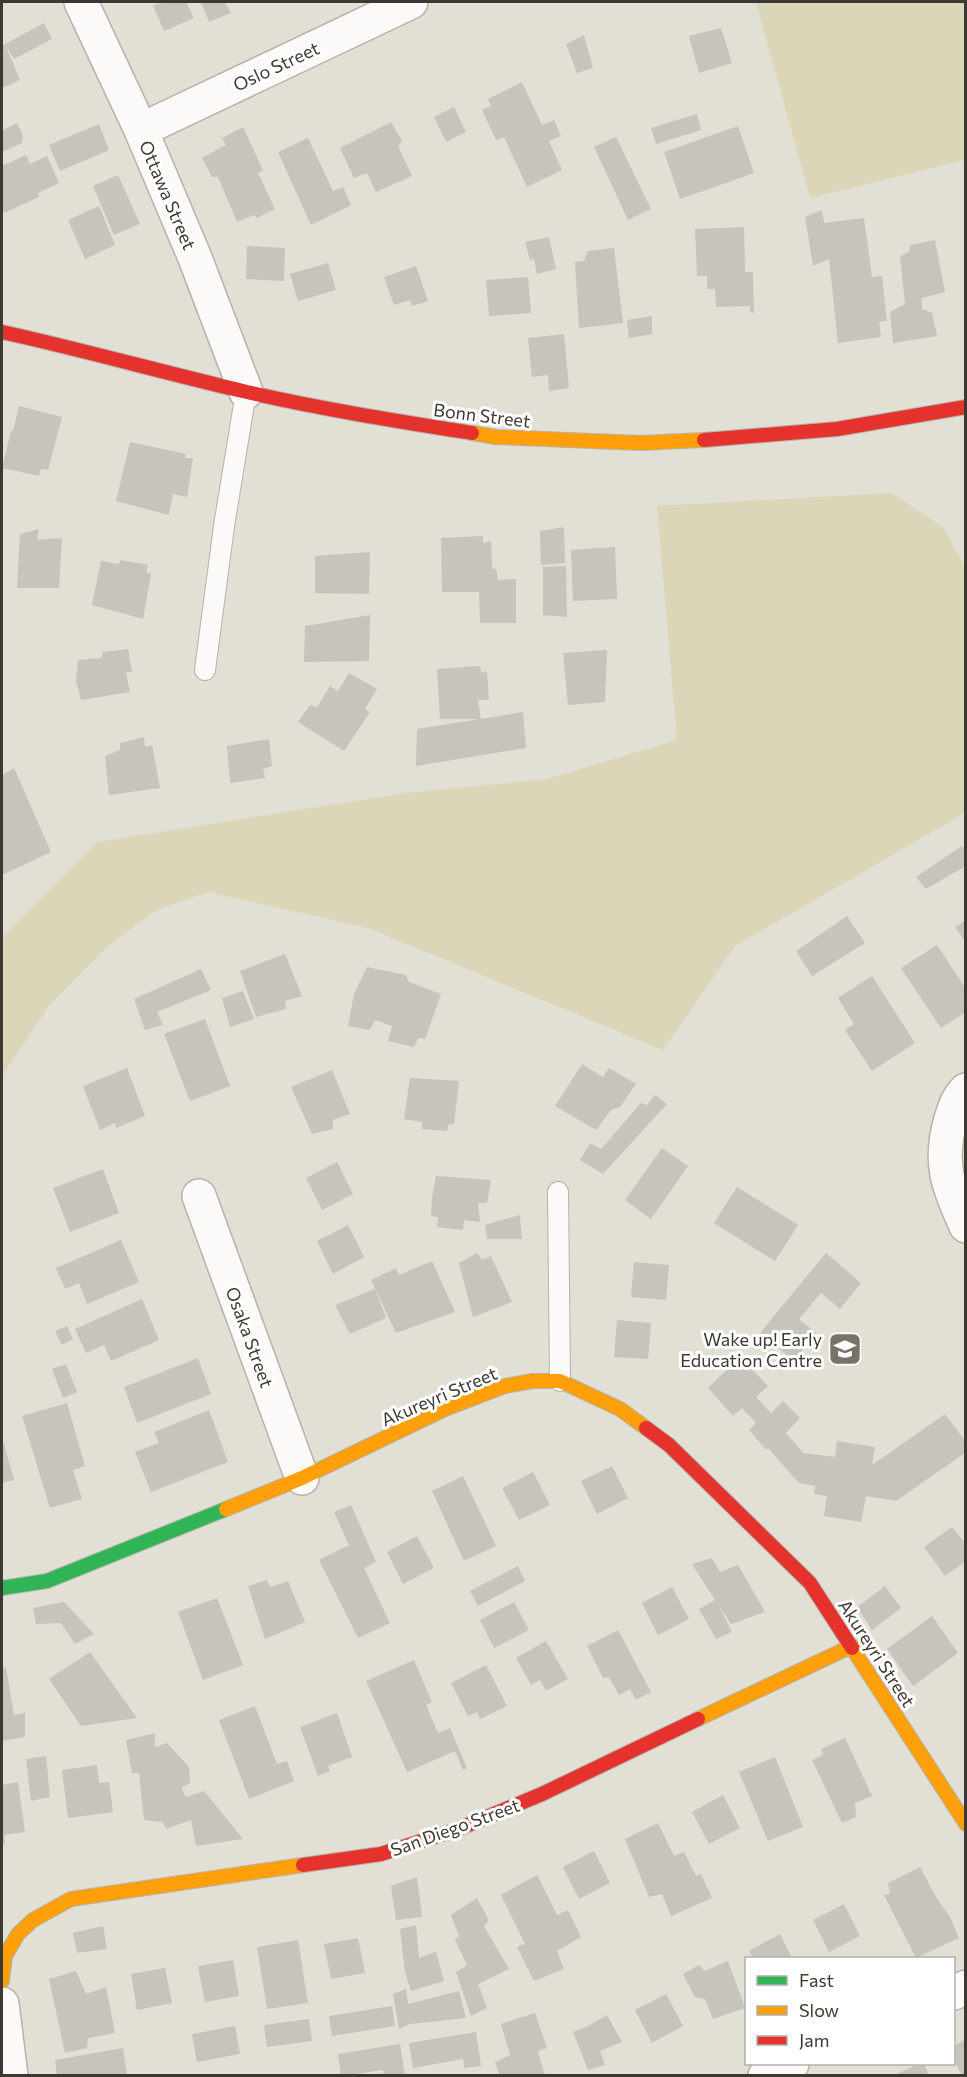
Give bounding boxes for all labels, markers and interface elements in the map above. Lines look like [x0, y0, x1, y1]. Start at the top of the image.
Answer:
street label: Oslo Street [229, 36, 323, 96]
street label: Ottawa Street [135, 137, 201, 253]
street label: Bonn Street [432, 398, 532, 432]
street label: Osaka Street [222, 1284, 278, 1390]
place label: Wake up! Early Education Centre [680, 1328, 822, 1371]
school or university icon: Wake up! Early Education Centre [827, 1331, 863, 1367]
street label: Akureyri Street [378, 1362, 500, 1430]
street label: Akureyri Street [834, 1595, 920, 1711]
street label: San Diego Street [387, 1793, 523, 1861]
legend [745, 1957, 955, 2065]
text: Fast [799, 1969, 834, 1991]
text: Slow [799, 1999, 839, 2021]
text: Jam [799, 2029, 829, 2051]

